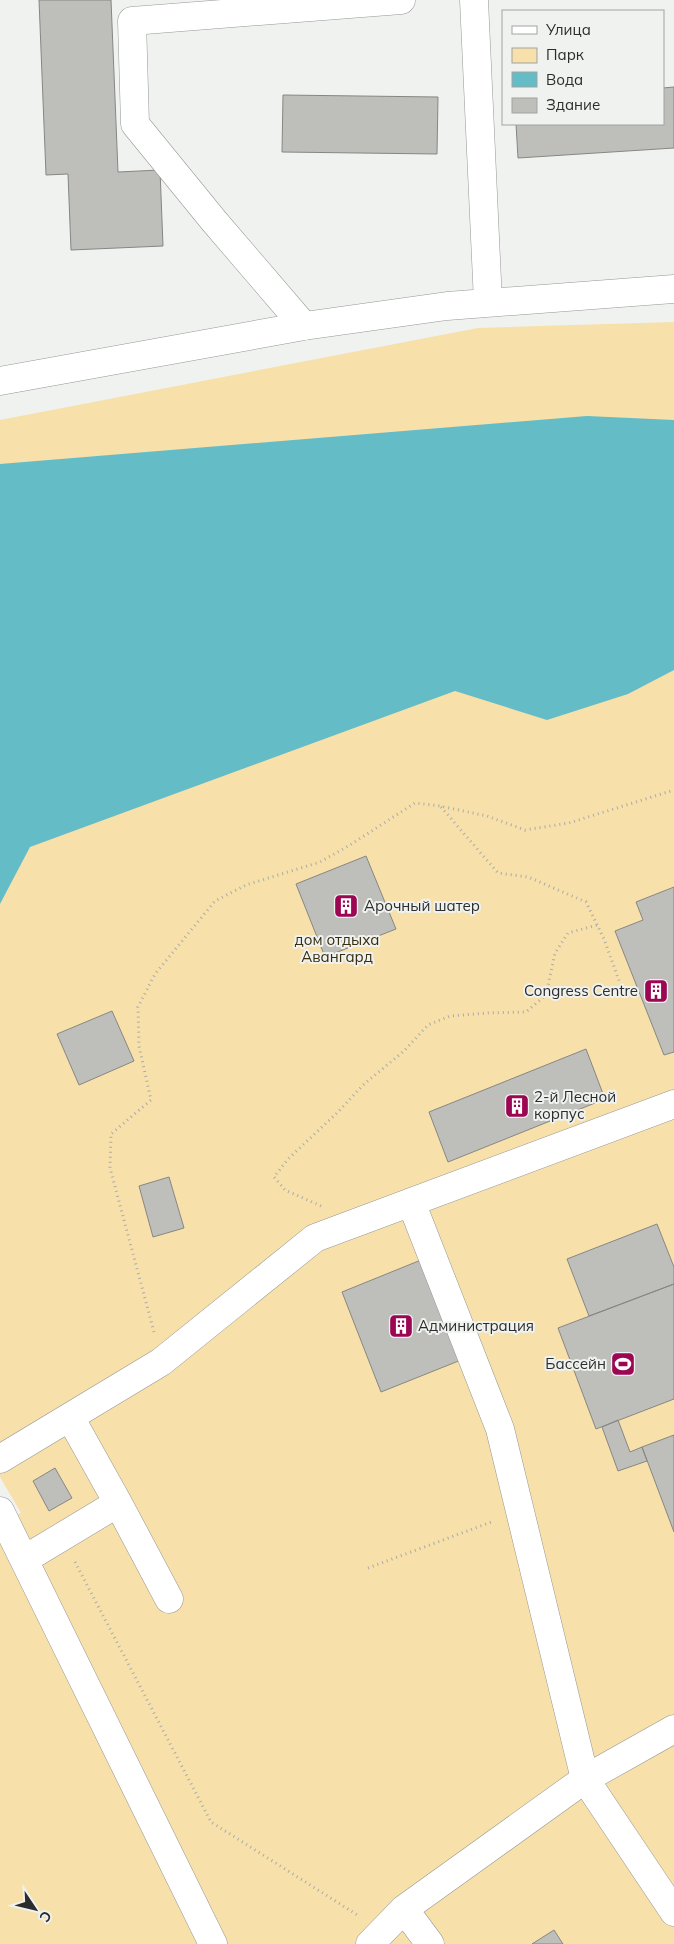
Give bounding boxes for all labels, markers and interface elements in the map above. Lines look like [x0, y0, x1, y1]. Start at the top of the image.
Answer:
legend [502, 10, 664, 125]
text: Улица [545, 20, 591, 39]
text: Парк [546, 45, 585, 64]
text: Вода [546, 70, 583, 89]
text: Здание [546, 95, 600, 114]
building icon: Арочный шатер [333, 893, 359, 919]
place label: Арочный шатер [364, 896, 480, 915]
park label: дом отдыха Авангард [295, 930, 379, 966]
building icon: Congress Centre [643, 978, 669, 1004]
place label: Congress Centre [524, 981, 638, 1000]
place label: 2-й Лесной корпус [534, 1087, 616, 1123]
building icon: 2-й Лесной корпус [504, 1093, 530, 1119]
building icon: Администрация [388, 1313, 414, 1339]
place label: Администрация [418, 1316, 534, 1335]
sports icon: Бассейн [610, 1351, 636, 1377]
place label: Бассейн [545, 1354, 606, 1373]
north arrow [10, 1884, 60, 1934]
text: С [36, 1907, 56, 1926]

